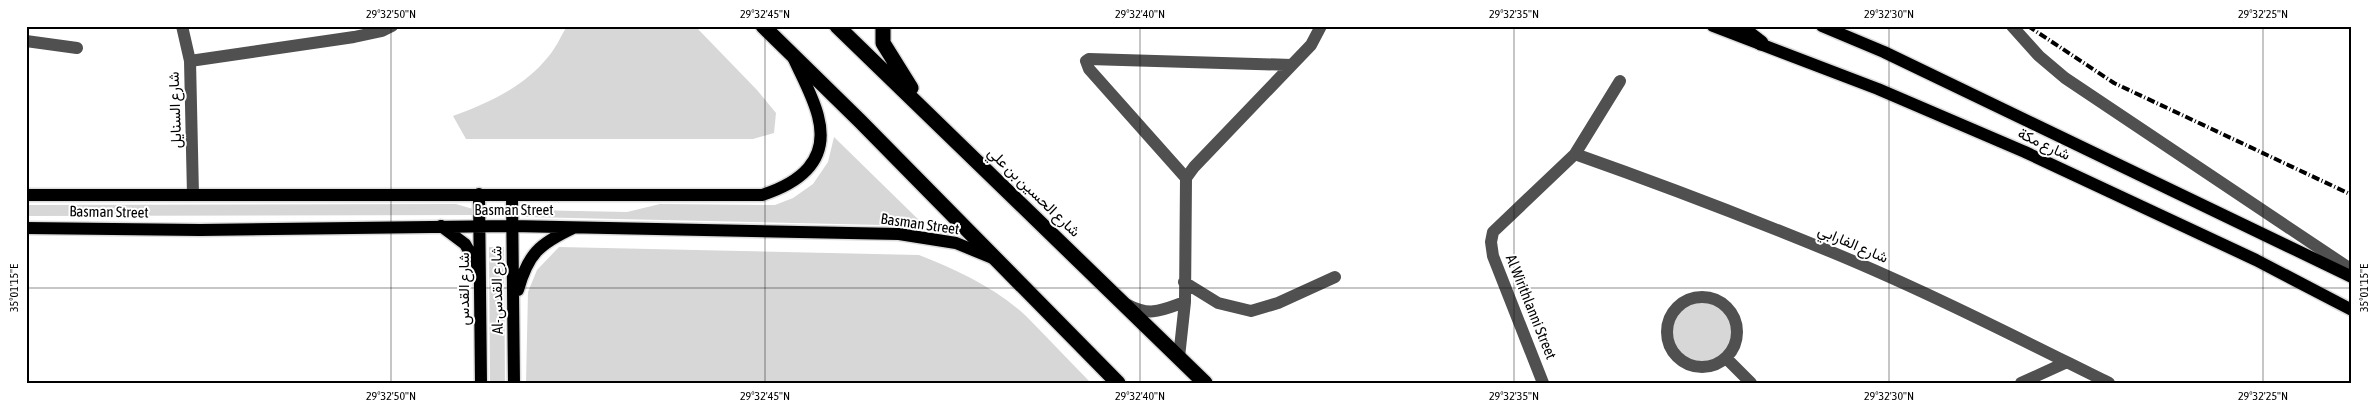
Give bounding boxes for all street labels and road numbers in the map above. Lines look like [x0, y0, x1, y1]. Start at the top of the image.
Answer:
street label: شارع السنايل [165, 71, 187, 149]
street label: شارع مكة [2014, 124, 2073, 166]
street label: شارع الحسين بن علي [981, 143, 1084, 244]
street label: Basman Street [474, 201, 554, 218]
street label: Basman Street [69, 202, 149, 221]
street label: Basman Street [880, 210, 961, 237]
street label: شارع الفارابي [1814, 221, 1891, 271]
street label: Al-شارع القدس [487, 246, 509, 334]
street label: شارع القدس [455, 252, 475, 326]
street label: Al Wirithlanni Street [1503, 252, 1560, 361]

